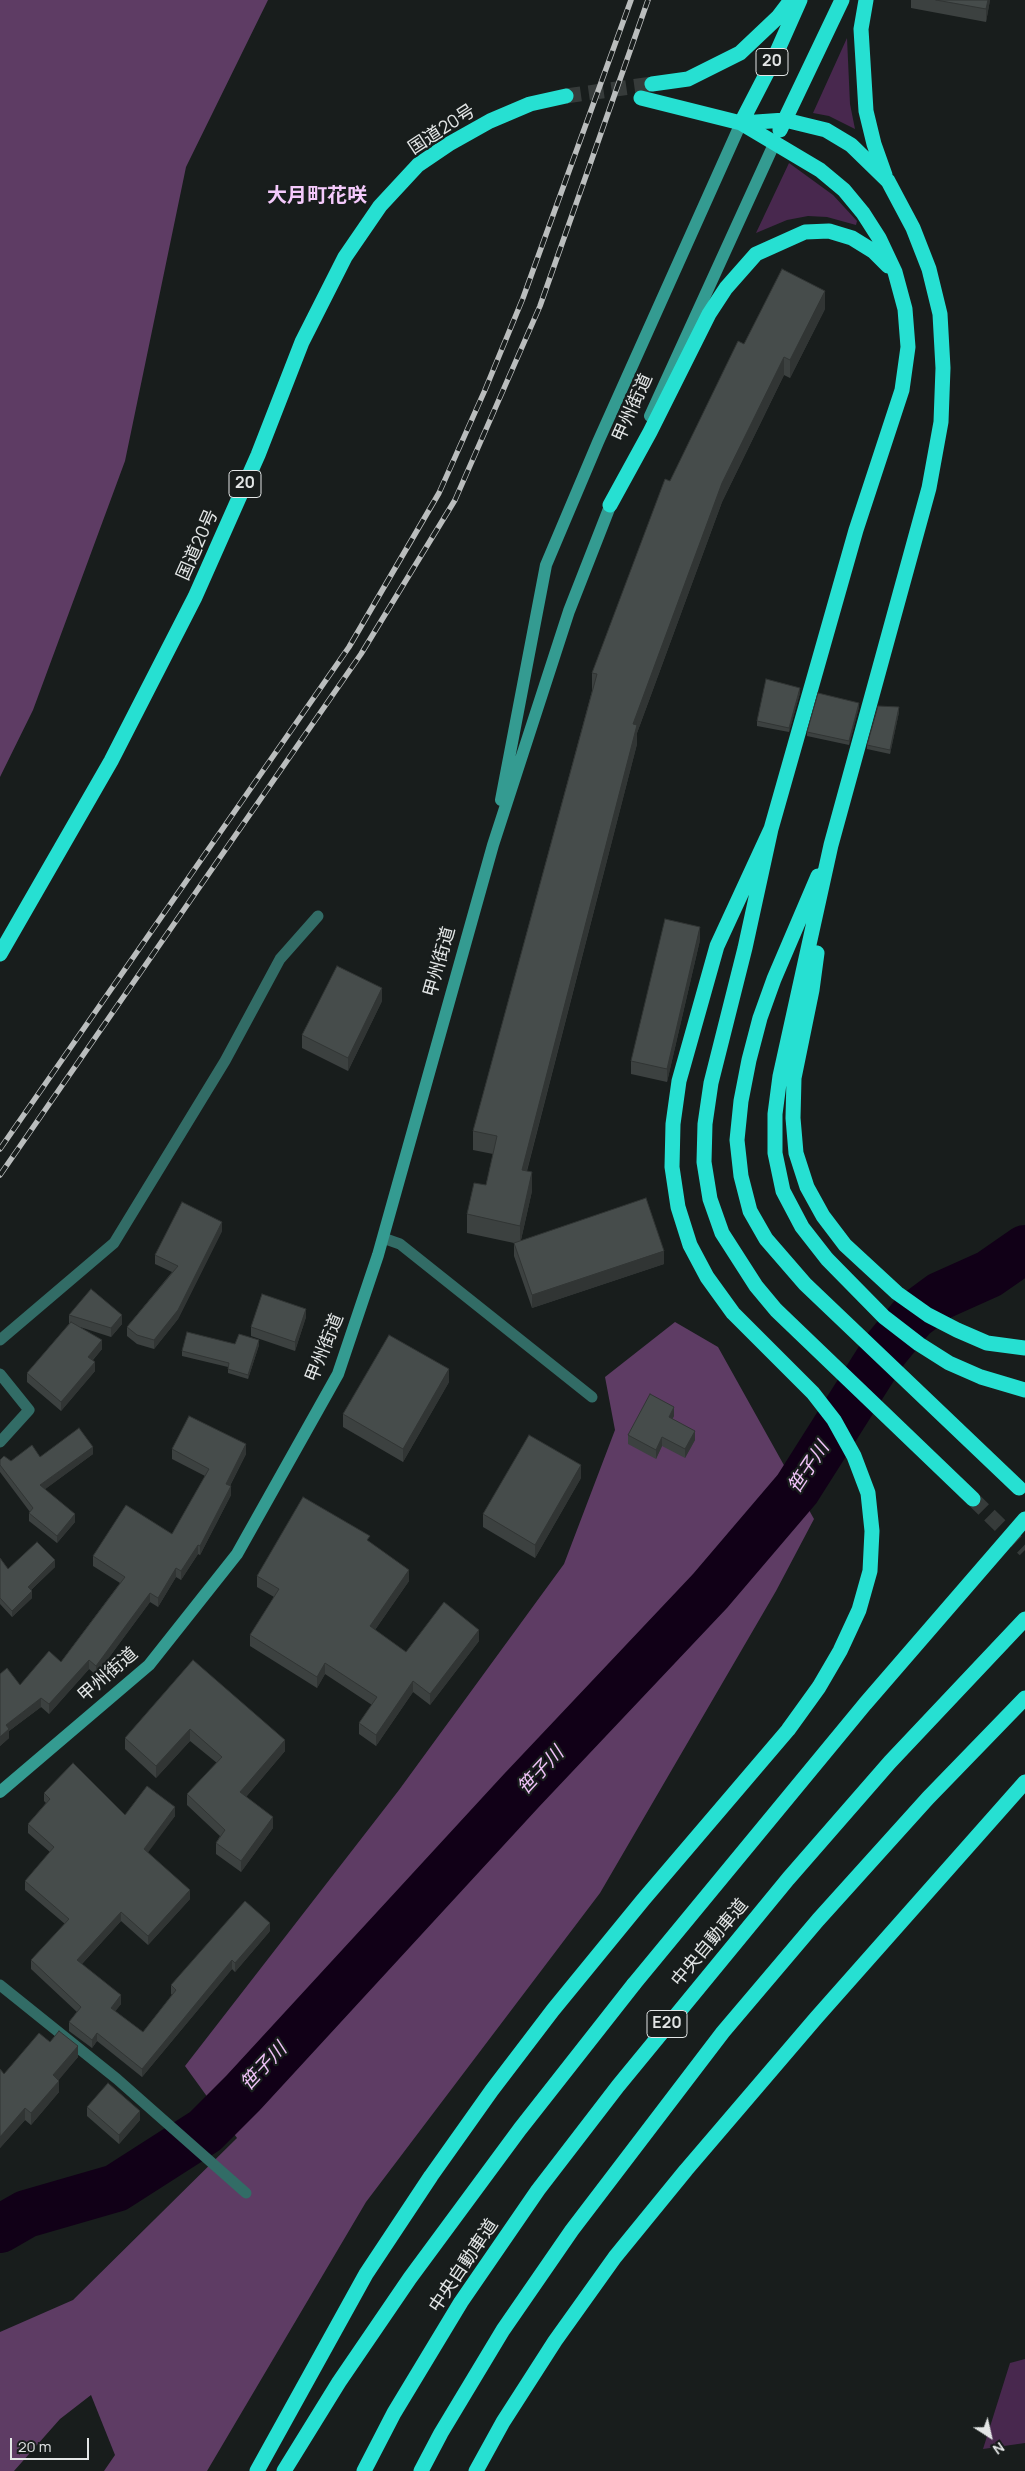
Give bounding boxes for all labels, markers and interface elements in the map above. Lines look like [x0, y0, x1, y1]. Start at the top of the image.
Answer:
road number: 20 [756, 48, 788, 76]
street label: 国道20号 [405, 100, 479, 160]
district label: 大月町花咲 [267, 184, 367, 208]
street label: 甲州街道 [608, 371, 658, 445]
road number: 20 [229, 470, 261, 498]
street label: 国道20号 [173, 506, 223, 584]
street label: 甲州街道 [420, 924, 460, 1000]
street label: 甲州街道 [302, 1311, 348, 1385]
water label: 笹子川 [784, 1438, 834, 1498]
street label: 甲州街道 [74, 1643, 142, 1707]
water label: 笹子川 [513, 1742, 569, 1800]
street label: 中央自動車道 [667, 1895, 753, 1991]
road number: E20 [647, 2010, 687, 2038]
water label: 笹子川 [236, 2038, 292, 2096]
street label: 中央自動車道 [425, 2215, 503, 2317]
north arrow [965, 2411, 1015, 2461]
scale bar [12, 2428, 91, 2460]
text: 20 m [18, 2436, 51, 2457]
text: N [989, 2438, 1008, 2459]

